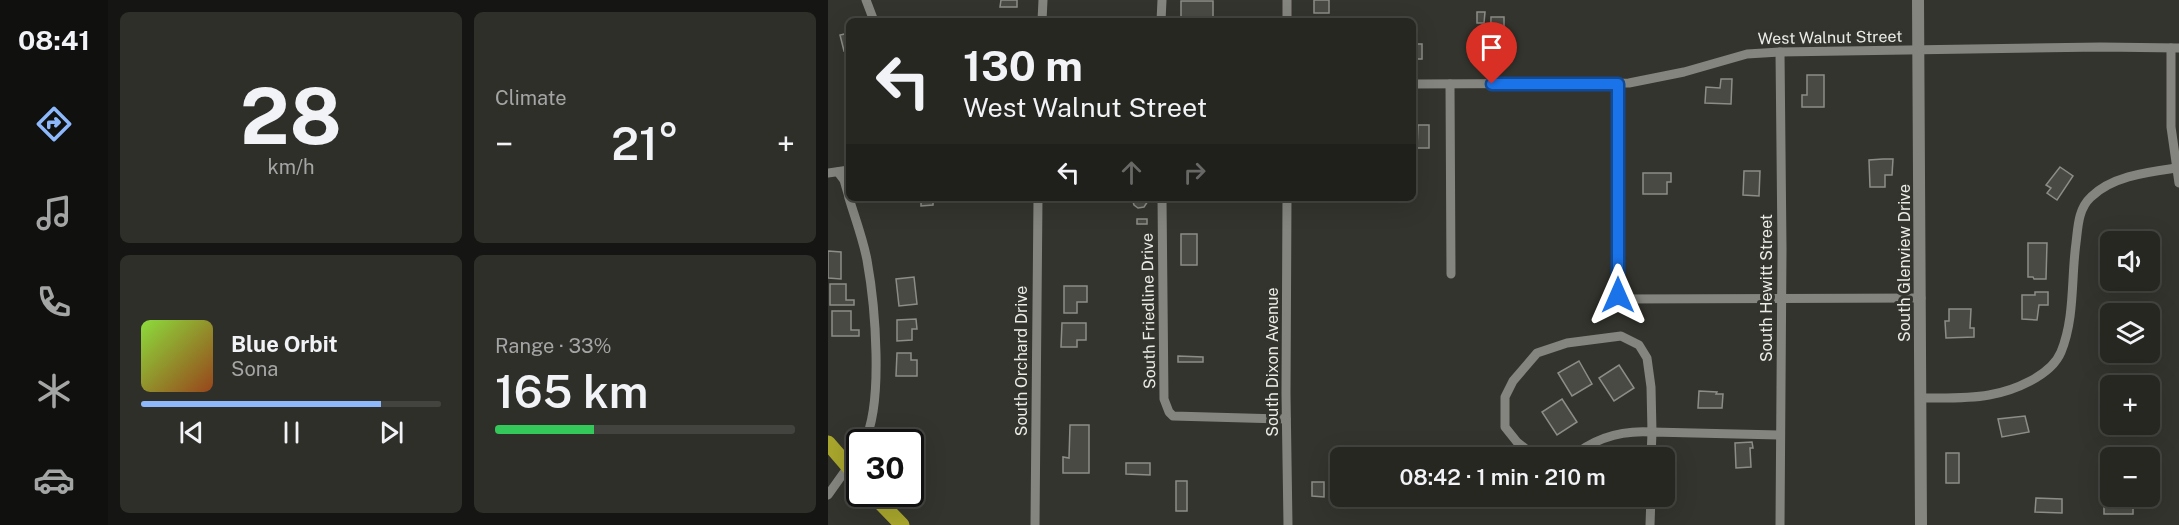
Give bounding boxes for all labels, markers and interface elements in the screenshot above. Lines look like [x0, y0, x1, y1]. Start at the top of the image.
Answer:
pin [1466, 22, 1517, 84]
text: 08:41 [18, 24, 90, 56]
street label: West Walnut Street [1757, 27, 1903, 48]
icon: arrive [1475, 31, 1508, 64]
text: 130 m [963, 41, 1083, 90]
icon: left [864, 42, 942, 120]
text: 28 [240, 70, 342, 162]
text: Climate [495, 86, 567, 110]
text: West Walnut Street [963, 91, 1207, 123]
icon: directions [33, 103, 75, 145]
text: 21° [611, 117, 679, 170]
text: − [495, 125, 513, 163]
text: + [777, 125, 795, 163]
text: km/h [267, 155, 315, 179]
icon: left [1052, 156, 1085, 189]
icon: ahead [1115, 156, 1148, 189]
icon: right [1178, 156, 1211, 189]
street label: South Glenview Drive [1895, 184, 1914, 342]
icon: music [33, 192, 75, 234]
street label: South Hewitt Street [1757, 214, 1776, 362]
map controls [2100, 231, 2160, 507]
button: sound [2100, 231, 2160, 291]
street label: South Friedline Drive [1138, 233, 1159, 389]
position arrow [1586, 263, 1650, 327]
icon: phone [33, 281, 75, 323]
street label: South Orchard Drive [1012, 286, 1031, 436]
street label: South Dixon Avenue [1263, 287, 1282, 437]
button: layers [2100, 303, 2160, 363]
text: Blue Orbit [231, 331, 338, 357]
text: Range · 33% [495, 334, 612, 358]
text: Sona [231, 357, 278, 381]
text: 165 km [495, 365, 648, 418]
icon: climate [33, 370, 75, 412]
button: + [2100, 375, 2160, 435]
icon: previous [175, 416, 208, 449]
icon: pause [275, 416, 308, 449]
icon: next [375, 416, 408, 449]
speed limit sign: 30 [846, 429, 924, 507]
button: − [2100, 447, 2160, 507]
icon: car [33, 459, 75, 501]
text: 08:42 · 1 min · 210 m [1399, 464, 1606, 490]

